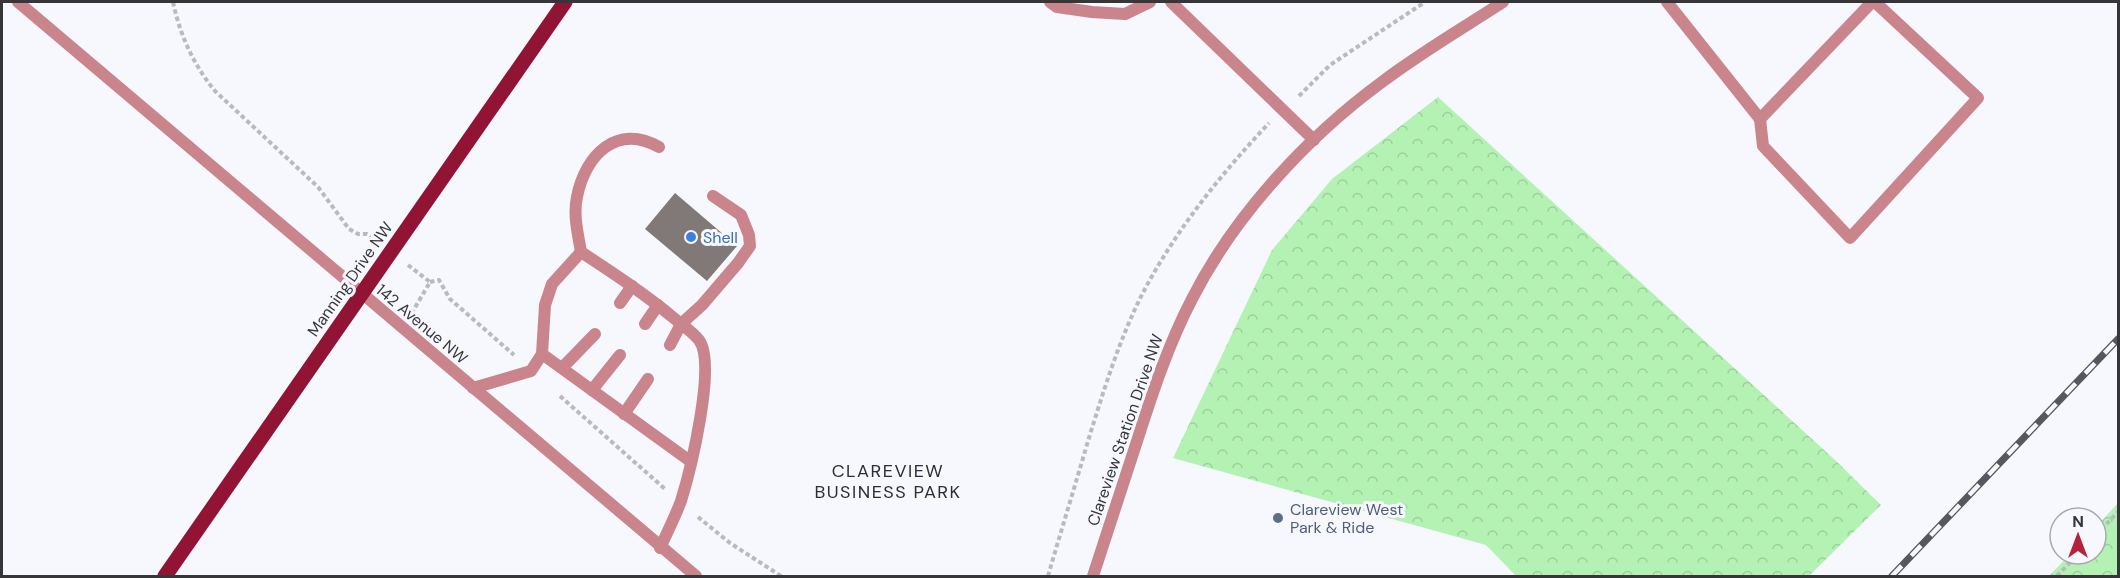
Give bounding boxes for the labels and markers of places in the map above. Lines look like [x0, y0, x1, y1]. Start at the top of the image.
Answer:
place label: Shell [703, 227, 738, 248]
marker: Shell [684, 230, 698, 244]
place label: Clareview West Park & Ride [1290, 499, 1403, 538]
marker: Clareview West Park & Ride [1271, 511, 1285, 525]

